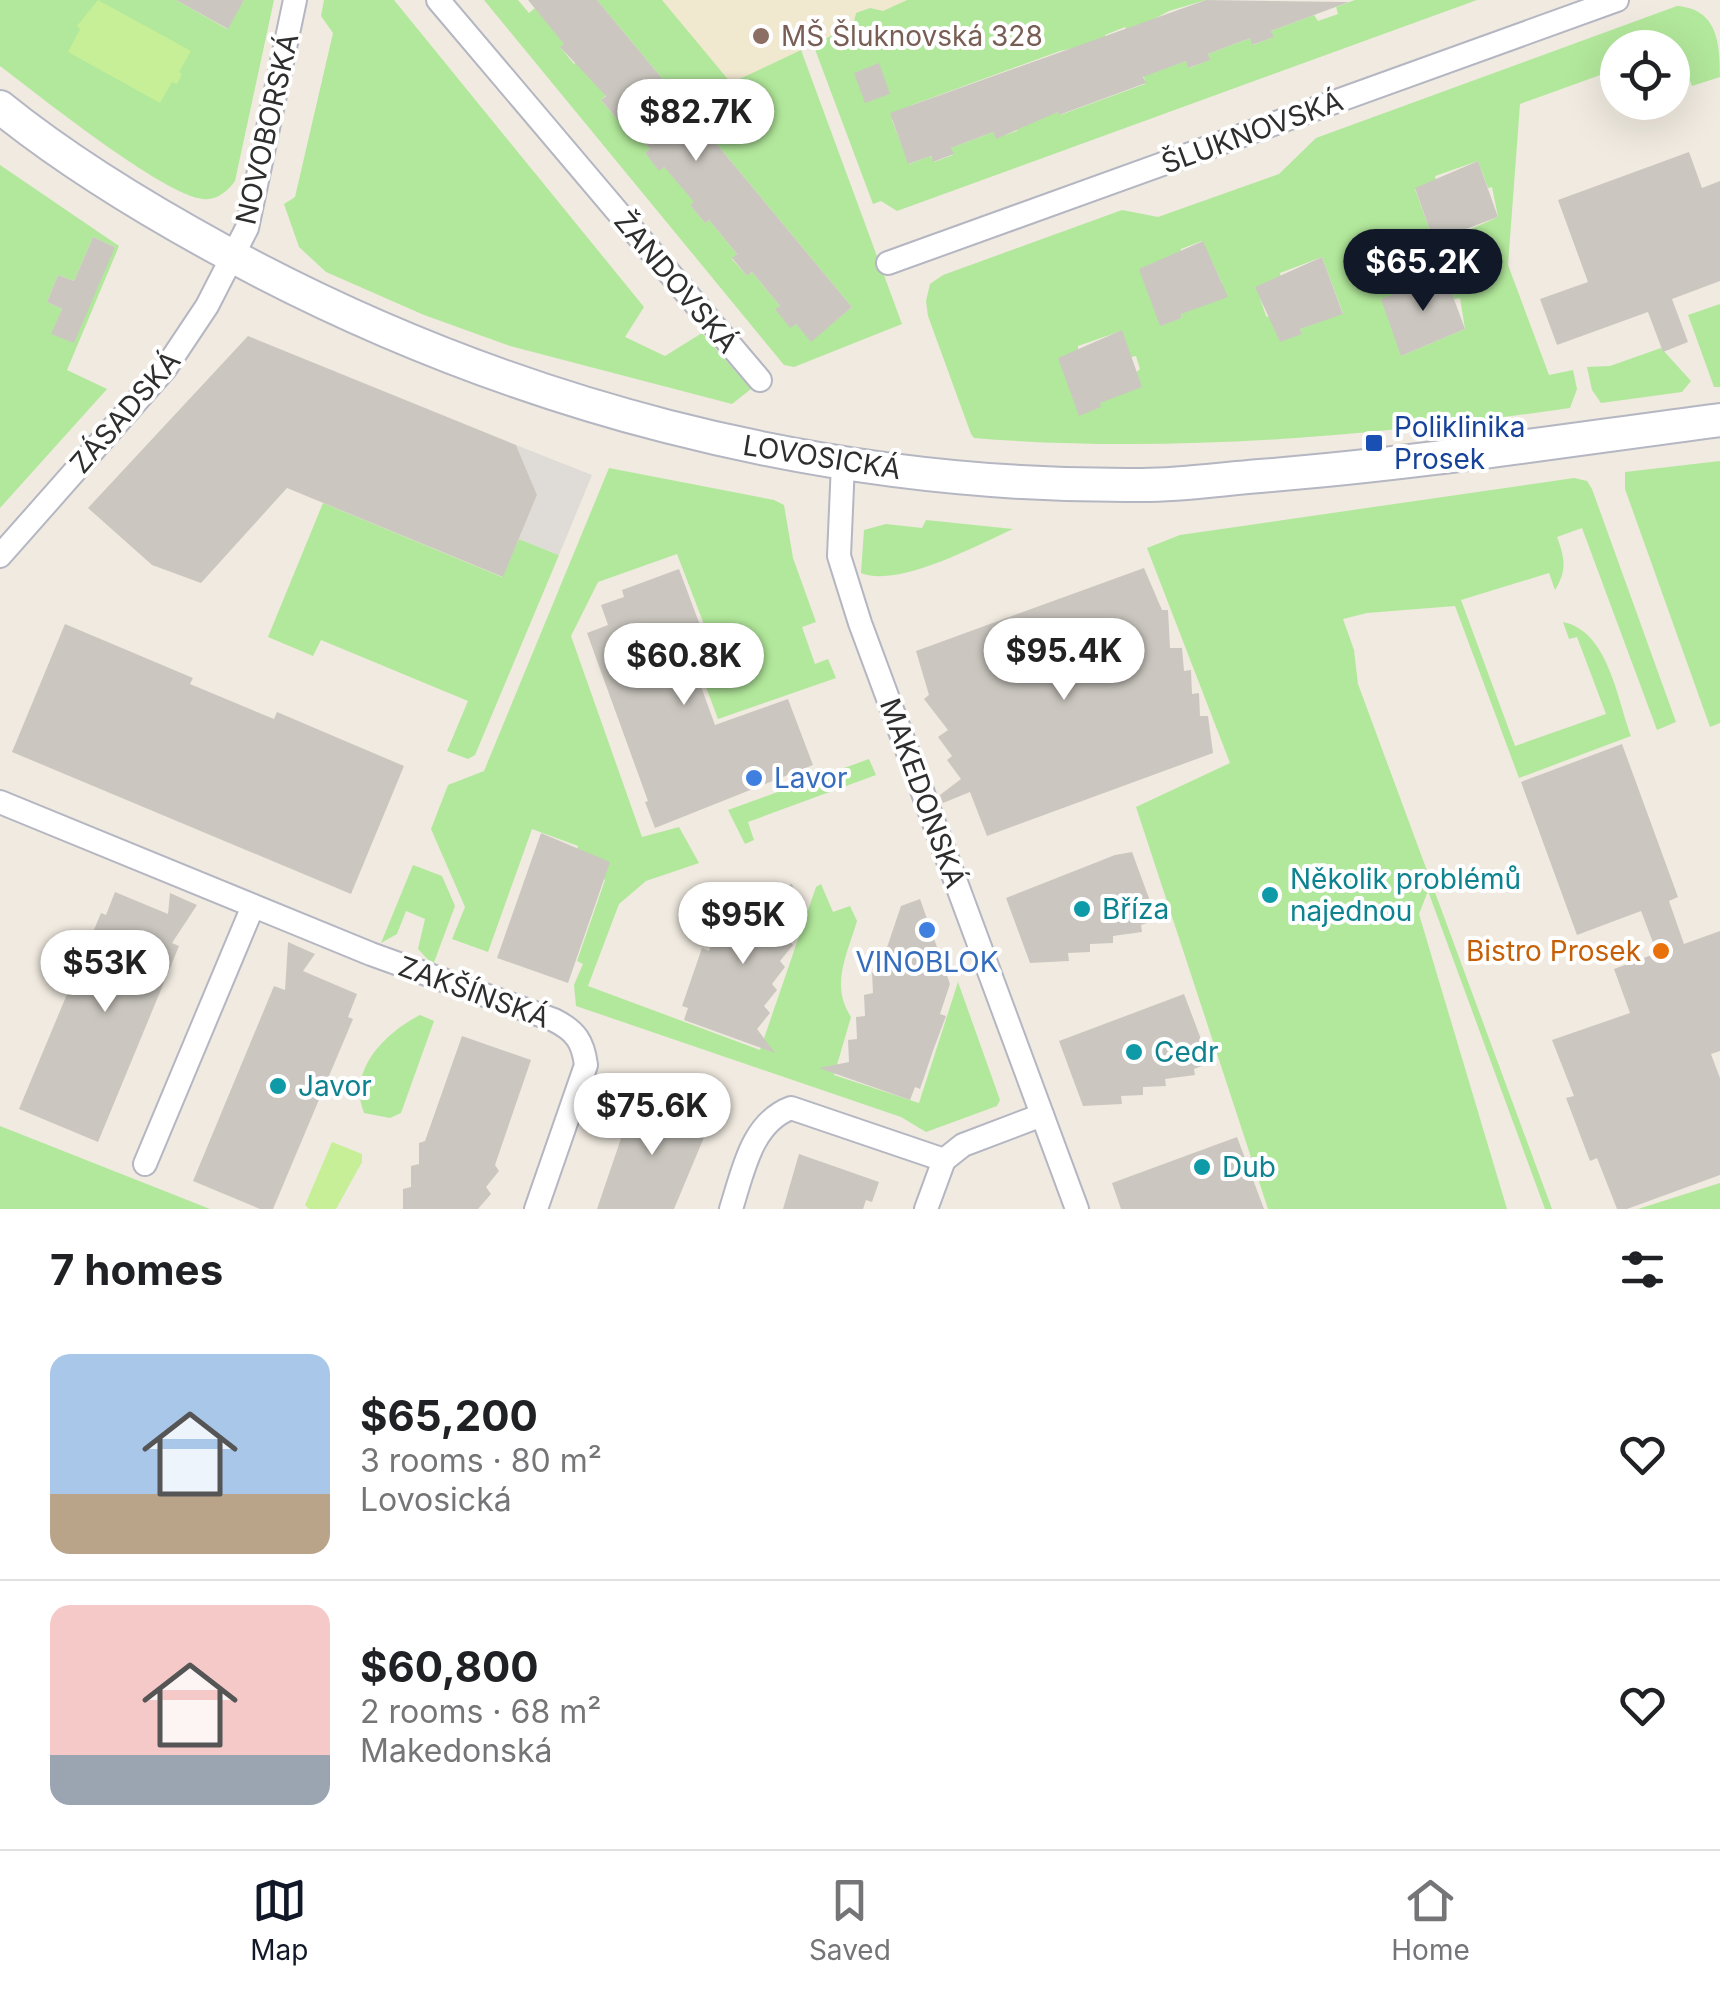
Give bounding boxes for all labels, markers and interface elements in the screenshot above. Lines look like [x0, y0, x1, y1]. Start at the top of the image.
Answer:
place label: MŠ Šluknovská 328 [781, 19, 1043, 53]
marker: MŠ Šluknovská 328 [750, 25, 772, 47]
street label: NOVOBORSKÁ [228, 30, 306, 228]
map controls [1600, 30, 1690, 120]
button: locate [1600, 30, 1690, 120]
pin: $82.7K [615, 79, 777, 164]
street label: ŠLUKNOVSKÁ [1156, 83, 1347, 181]
text: $82.7K [639, 92, 753, 131]
street label: ŽANDOVSKÁ [607, 204, 746, 360]
pin: $65.2K [1342, 229, 1504, 314]
text: $65.2K [1365, 242, 1481, 281]
street label: ZÁSADSKÁ [62, 343, 187, 480]
place label: Poliklinika Prosek [1394, 410, 1525, 476]
street label: LOVOSICKÁ [741, 427, 904, 486]
marker: Poliklinika Prosek [1363, 432, 1385, 454]
pin: $95.4K [983, 618, 1145, 703]
pin: $60.8K [603, 623, 765, 708]
text: $95.4K [1006, 631, 1122, 670]
text: $60.8K [626, 636, 742, 675]
street label: MAKEDONSKÁ [873, 693, 974, 892]
place label: Lavor [774, 761, 848, 795]
marker: Lavor [743, 767, 765, 789]
place label: Několik problémů najednou [1290, 862, 1521, 928]
pin: $95K [684, 882, 802, 967]
marker: Několik problémů najednou [1259, 884, 1281, 906]
place label: Bříza [1102, 892, 1169, 926]
text: $95K [700, 895, 786, 934]
marker: Bříza [1071, 898, 1093, 920]
marker: VINOBLOK [916, 919, 938, 941]
pin: $53K [46, 930, 164, 1015]
place label: Bistro Prosek [1466, 934, 1641, 968]
marker: Bistro Prosek [1650, 940, 1672, 962]
text: $53K [62, 943, 148, 982]
place label: VINOBLOK [856, 945, 999, 979]
street label: ZAKŠÍNSKÁ [394, 948, 554, 1035]
place label: Cedr [1154, 1035, 1218, 1069]
marker: Cedr [1123, 1041, 1145, 1063]
place label: Javor [298, 1069, 372, 1103]
pin: $75.6K [571, 1073, 733, 1158]
marker: Javor [267, 1075, 289, 1097]
text: $75.6K [596, 1086, 708, 1125]
place label: Dub [1222, 1150, 1276, 1184]
marker: Dub [1191, 1156, 1213, 1178]
icon: filters [1615, 1242, 1670, 1297]
text: 7 homes [50, 1244, 223, 1295]
text: $65,200 [360, 1390, 538, 1441]
icon: home [130, 1394, 250, 1514]
icon: heart [1615, 1427, 1670, 1482]
text: 3 rooms · 80 m² [360, 1441, 602, 1480]
text: Lovosická [360, 1480, 512, 1519]
text: $60,800 [360, 1641, 539, 1692]
icon: home [130, 1645, 250, 1765]
icon: heart [1615, 1678, 1670, 1733]
text: 2 rooms · 68 m² [360, 1692, 601, 1731]
text: Makedonská [360, 1731, 552, 1770]
tab: Map [250, 1873, 308, 1967]
tab: Saved [809, 1873, 891, 1967]
tab: Home [1391, 1873, 1470, 1967]

